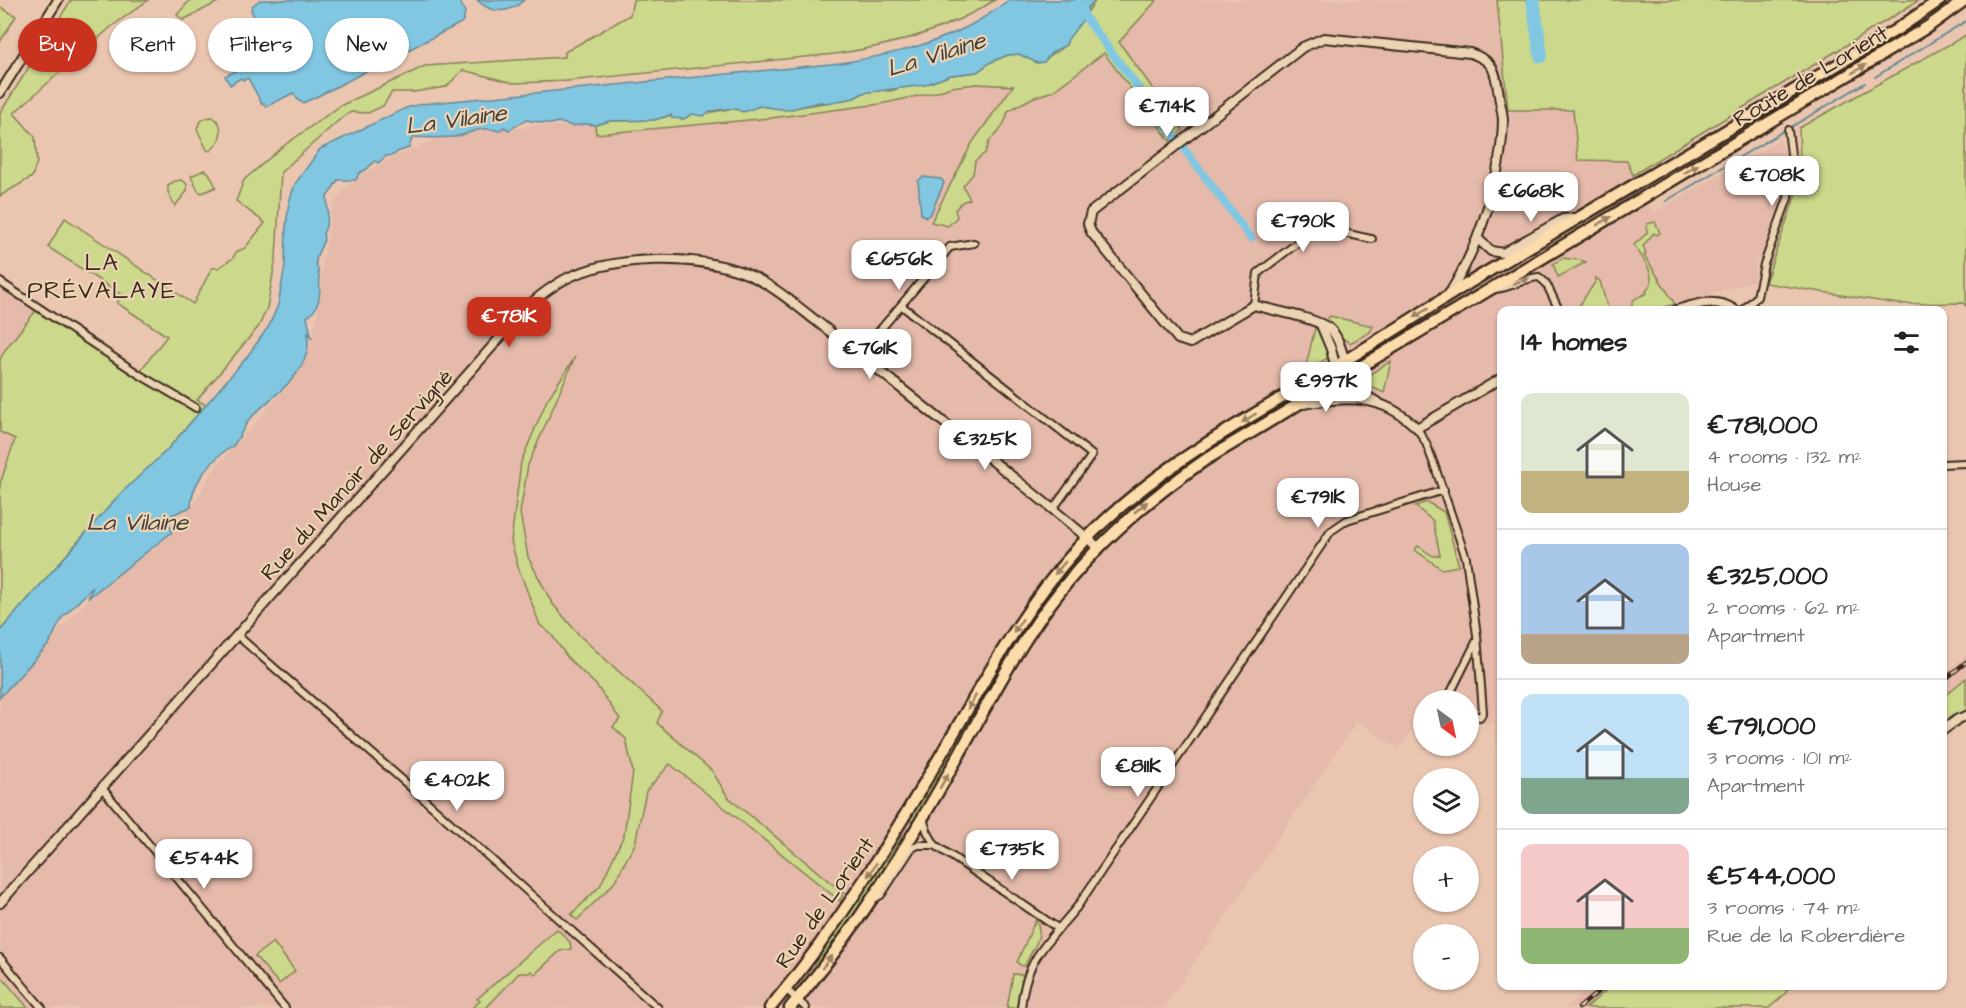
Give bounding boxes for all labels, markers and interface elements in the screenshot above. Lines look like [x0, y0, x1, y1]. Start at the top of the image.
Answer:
chip: Buy [18, 18, 97, 72]
chip: Rent [109, 18, 196, 72]
chip: Filters [208, 18, 313, 72]
chip: New [325, 18, 409, 72]
street label: Route de Lorient [1727, 18, 1894, 135]
water label: La Vilaine [883, 24, 991, 86]
one-way arrow [1851, 63, 1867, 74]
pin: €714K [1125, 87, 1209, 138]
text: €714K [1139, 92, 1195, 120]
water label: La Vilaine [403, 96, 510, 144]
pin: €708K [1730, 156, 1814, 207]
text: €708K [1739, 161, 1805, 189]
one-way arrow [1683, 164, 1699, 175]
pin: €668K [1489, 172, 1573, 223]
text: €668K [1498, 177, 1564, 205]
pin: €790K [1261, 202, 1345, 253]
text: €790K [1271, 207, 1335, 235]
one-way arrow [1596, 215, 1612, 226]
pin: €656K [857, 240, 941, 291]
text: €656K [865, 245, 933, 273]
district label: LA PRÉVALAYE [27, 246, 177, 308]
one-way arrow [1513, 276, 1531, 286]
pin: €781K [467, 297, 551, 348]
text: €781K [481, 302, 537, 330]
one-way arrow [1413, 308, 1429, 319]
text: 14 homes [1521, 324, 1627, 360]
icon: filters [1890, 326, 1923, 359]
pin: €761K [828, 329, 912, 380]
text: €761K [842, 334, 898, 362]
street label: Rue du Manoir de Servigné [254, 362, 461, 588]
pin: €997K [1284, 362, 1368, 413]
text: €997K [1294, 367, 1358, 395]
text: €781,000 [1707, 407, 1818, 443]
one-way arrow [1241, 412, 1257, 423]
icon: home [1569, 417, 1641, 489]
pin: €325K [943, 420, 1027, 471]
text: €325K [953, 425, 1017, 453]
text: 4 rooms · 132 m² [1707, 443, 1862, 471]
text: House [1707, 471, 1761, 499]
pin: €791K [1276, 478, 1360, 529]
text: €791K [1291, 483, 1345, 511]
one-way arrow [1133, 501, 1149, 514]
water label: La Vilaine [86, 506, 189, 540]
text: €325,000 [1707, 558, 1828, 594]
one-way arrow [1055, 561, 1067, 576]
icon: home [1569, 568, 1641, 640]
text: 2 rooms · 62 m² [1707, 594, 1859, 622]
one-way arrow [1012, 618, 1023, 634]
text: Apartment [1707, 622, 1805, 650]
north arrow [1413, 690, 1479, 756]
map controls [1413, 690, 1479, 990]
one-way arrow [967, 694, 977, 711]
text: €791,000 [1707, 708, 1816, 744]
icon: home [1569, 718, 1641, 790]
text: 3 rooms · 101 m² [1707, 744, 1852, 772]
pin: €811K [1096, 747, 1180, 798]
text: €811K [1115, 752, 1161, 780]
pin: €402K [415, 761, 499, 812]
text: €402K [424, 766, 490, 794]
button: layers [1413, 768, 1479, 834]
text: Apartment [1707, 772, 1805, 800]
one-way arrow [938, 773, 948, 790]
pin: €735K [970, 830, 1054, 881]
street label: Rue de Lorient [768, 831, 882, 975]
text: €735K [980, 835, 1044, 863]
pin: €544K [162, 839, 246, 890]
text: €544K [169, 844, 239, 872]
button: + [1413, 846, 1479, 912]
text: €544,000 [1707, 858, 1835, 894]
one-way arrow [867, 862, 878, 878]
icon: home [1569, 868, 1641, 940]
text: 3 rooms · 74 m² [1707, 894, 1860, 922]
text: Rue de la Roberdière [1707, 922, 1905, 950]
button: − [1413, 924, 1479, 990]
one-way arrow [820, 955, 832, 970]

